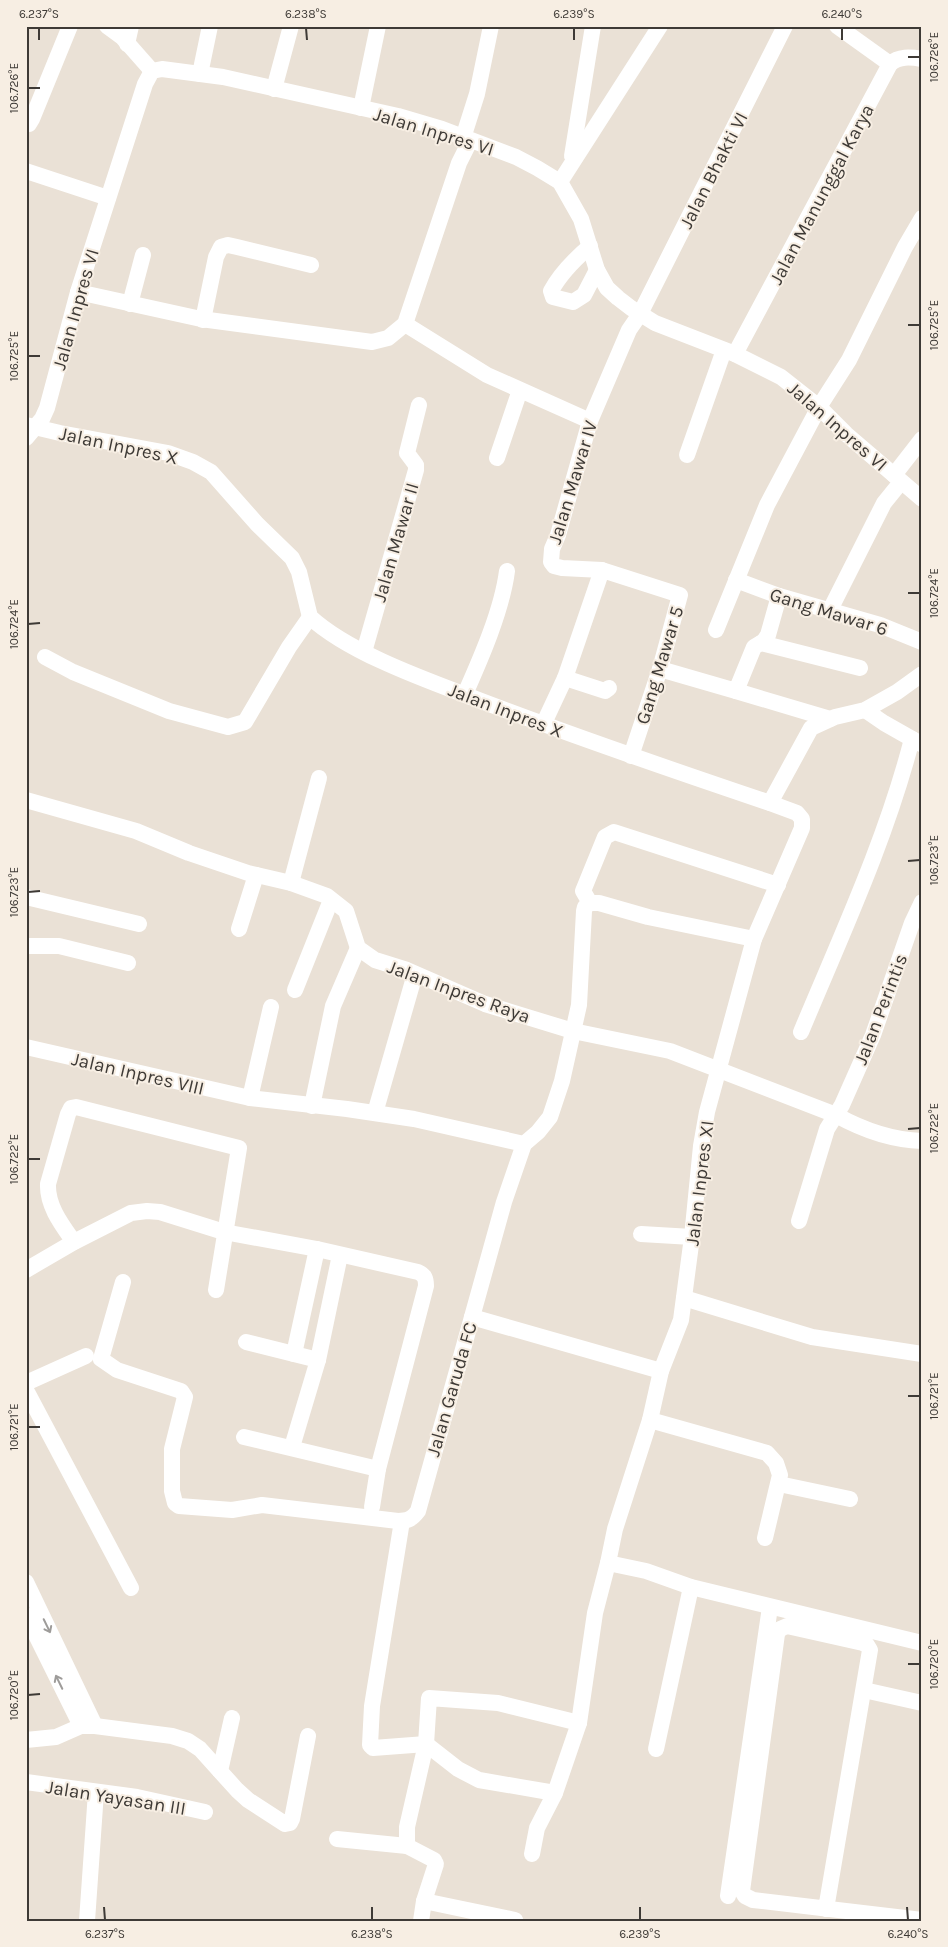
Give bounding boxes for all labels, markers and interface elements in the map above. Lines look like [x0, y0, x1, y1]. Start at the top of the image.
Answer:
text: 6.237°S [19, 7, 59, 21]
text: 6.238°S [285, 7, 327, 21]
text: 6.239°S [553, 7, 595, 21]
text: 6.240°S [821, 7, 863, 21]
text: 106.726°E [927, 32, 941, 82]
text: 106.726°E [7, 63, 21, 113]
street label: Jalan Manunggal Karya [765, 101, 879, 288]
street label: Jalan Inpres VI [371, 103, 497, 161]
street label: Jalan Bhakti VI [675, 109, 753, 232]
street label: Jalan Inpres VI [48, 246, 104, 372]
text: 106.725°E [927, 300, 941, 350]
text: 106.725°E [7, 331, 21, 381]
street label: Jalan Inpres VI [783, 377, 892, 476]
street label: Jalan Mawar IV [544, 418, 602, 547]
street label: Jalan Inpres X [57, 423, 180, 469]
street label: Jalan Mawar II [368, 480, 423, 604]
text: 106.724°E [927, 568, 941, 618]
street label: Gang Mawar 6 [767, 584, 890, 640]
text: 106.724°E [7, 599, 21, 649]
street label: Gang Mawar 5 [632, 604, 688, 727]
street label: Jalan Inpres X [445, 679, 566, 743]
text: 106.723°E [927, 835, 941, 885]
text: 106.723°E [7, 867, 21, 917]
street label: Jalan Perintis [850, 951, 912, 1068]
street label: Jalan Inpres Raya [384, 956, 533, 1028]
street label: Jalan Inpres VIII [69, 1048, 206, 1100]
text: 106.722°E [927, 1103, 941, 1153]
street label: Jalan Inpres XI [681, 1119, 719, 1247]
text: 106.722°E [7, 1134, 21, 1184]
street label: Jalan Garuda FC [422, 1320, 482, 1459]
text: 106.721°E [927, 1372, 941, 1420]
text: 106.721°E [7, 1403, 21, 1451]
one-way arrow [43, 1618, 53, 1633]
text: 106.720°E [927, 1639, 941, 1689]
text: 106.720°E [7, 1670, 21, 1720]
one-way arrow [54, 1675, 63, 1690]
street label: Jalan Yayasan III [44, 1776, 187, 1820]
text: 6.237°S [85, 1927, 125, 1941]
text: 6.238°S [351, 1927, 393, 1941]
text: 6.239°S [619, 1927, 661, 1941]
text: 6.240°S [887, 1927, 929, 1941]

